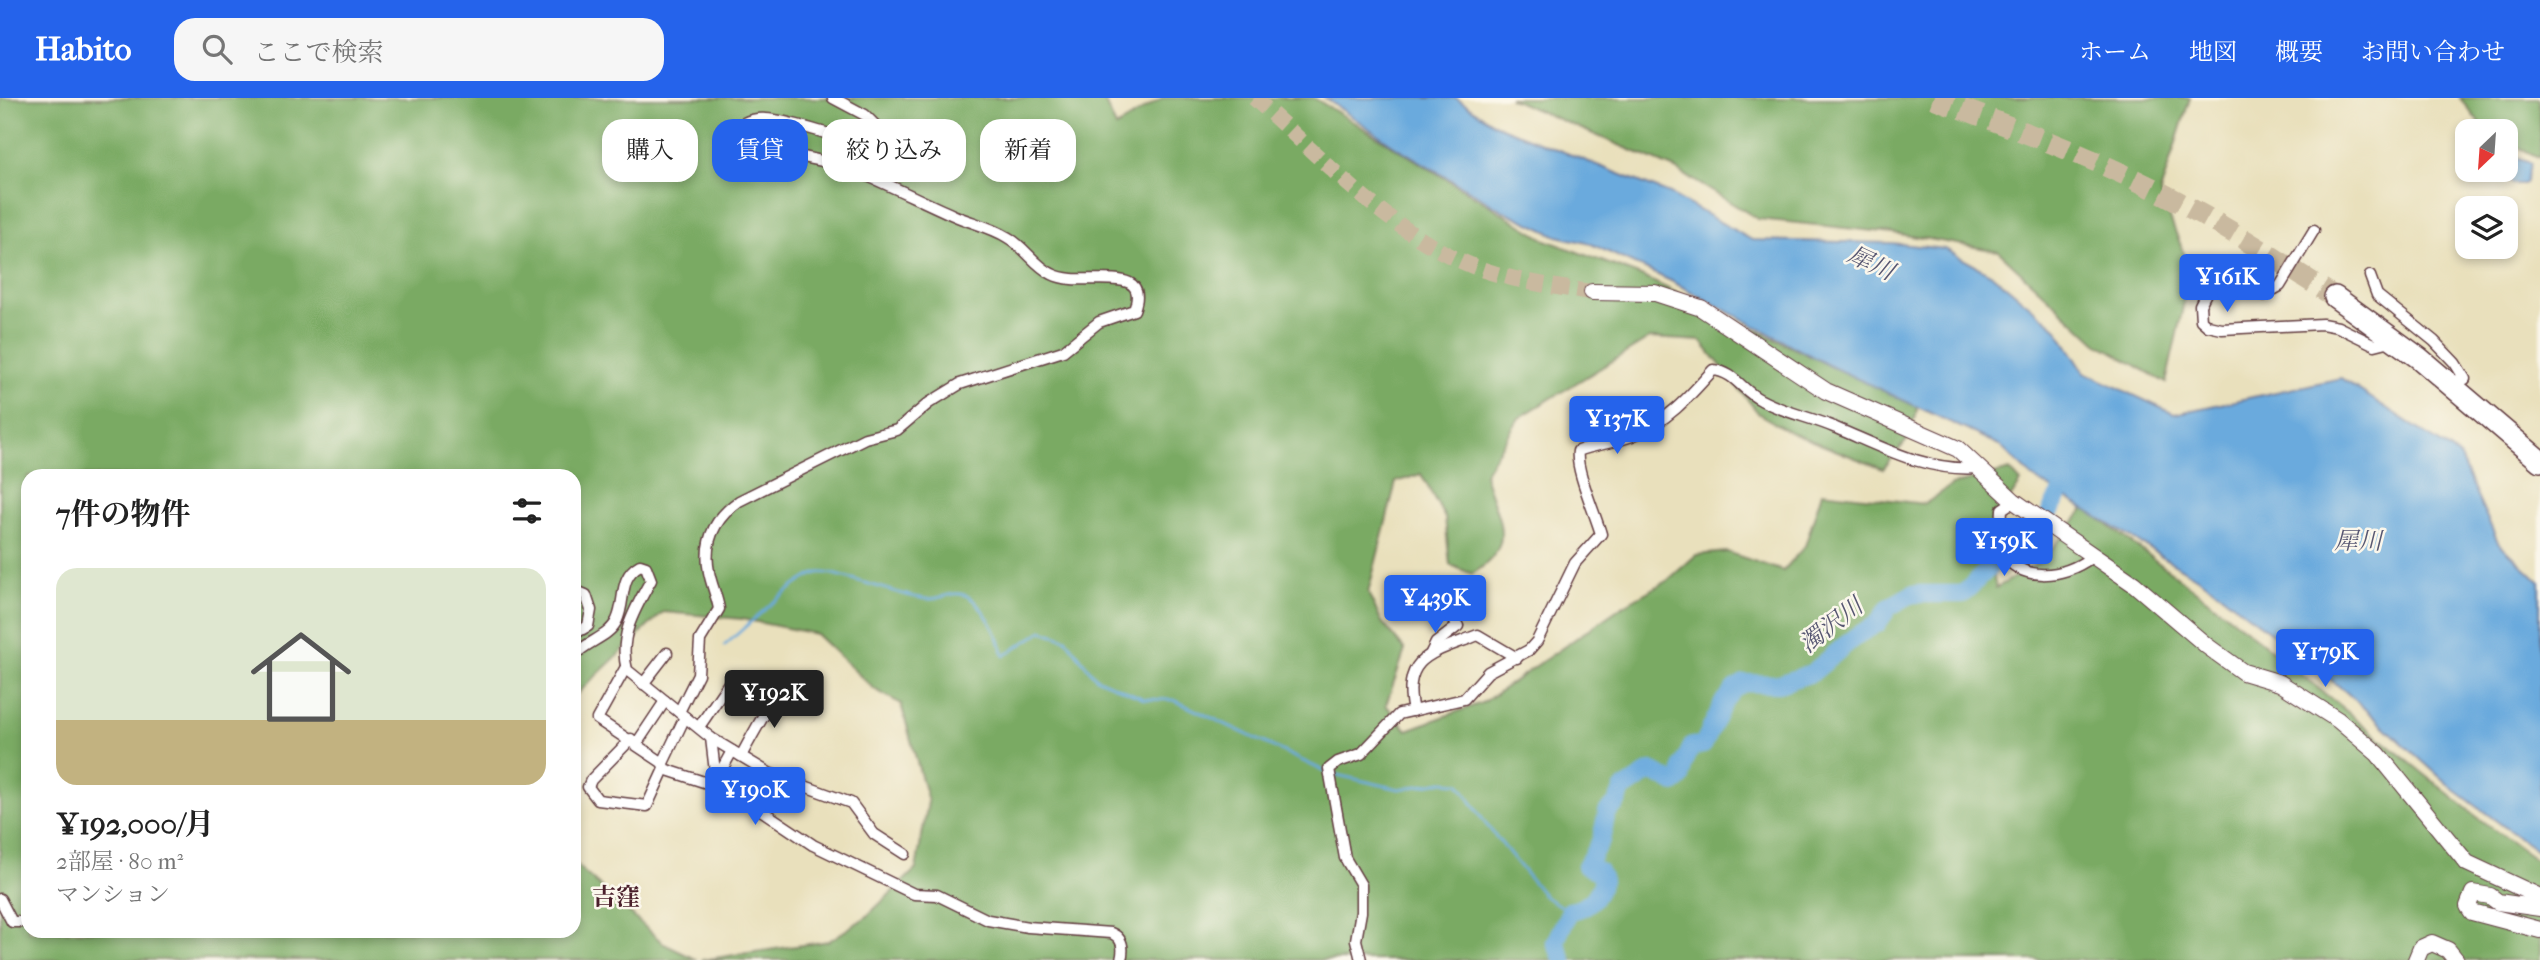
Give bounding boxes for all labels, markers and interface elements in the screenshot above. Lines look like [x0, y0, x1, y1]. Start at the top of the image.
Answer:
search box [174, 18, 664, 81]
text: Habito [35, 30, 132, 69]
icon: search [198, 30, 236, 68]
text: ここで検索 [254, 37, 384, 68]
text: ホーム [2079, 38, 2151, 66]
text: 地図 [2189, 38, 2237, 66]
text: 概要 [2275, 38, 2323, 66]
text: お問い合わせ [2361, 38, 2505, 66]
chip: 購入 [602, 119, 698, 182]
chip: 賃貸 [712, 119, 808, 182]
chip: 絞り込み [822, 119, 966, 182]
chip: 新着 [980, 119, 1076, 182]
north arrow [2455, 119, 2518, 182]
map controls [2455, 119, 2518, 259]
button: layers [2455, 196, 2518, 259]
water label: 犀川 [1843, 240, 1901, 287]
pin: ¥161K [2178, 254, 2276, 314]
text: ¥161K [2195, 263, 2259, 290]
pin: ¥137K [1568, 396, 1666, 456]
text: ¥137K [1585, 405, 1649, 432]
icon: filters [508, 492, 546, 530]
text: 7件の物件 [56, 497, 190, 532]
pin: ¥159K [1955, 518, 2053, 578]
text: ¥159K [1972, 527, 2036, 554]
water label: 犀川 [2334, 527, 2385, 555]
pin: ¥439K [1386, 575, 1484, 635]
text: ¥439K [1400, 584, 1470, 611]
water label: 濁沢川 [1794, 590, 1870, 658]
icon: home [238, 614, 364, 740]
pin: ¥179K [2276, 630, 2374, 689]
text: ¥179K [2292, 638, 2358, 665]
pin: ¥192K [725, 670, 823, 730]
text: ¥192K [741, 679, 807, 706]
pin: ¥190K [706, 768, 804, 827]
text: ¥190K [721, 776, 789, 803]
text: ¥192,000/月 [56, 807, 214, 842]
text: 2部屋 · 80 m² [56, 848, 183, 875]
text: マンション [56, 881, 170, 908]
district label: 吉窪 [592, 883, 640, 911]

